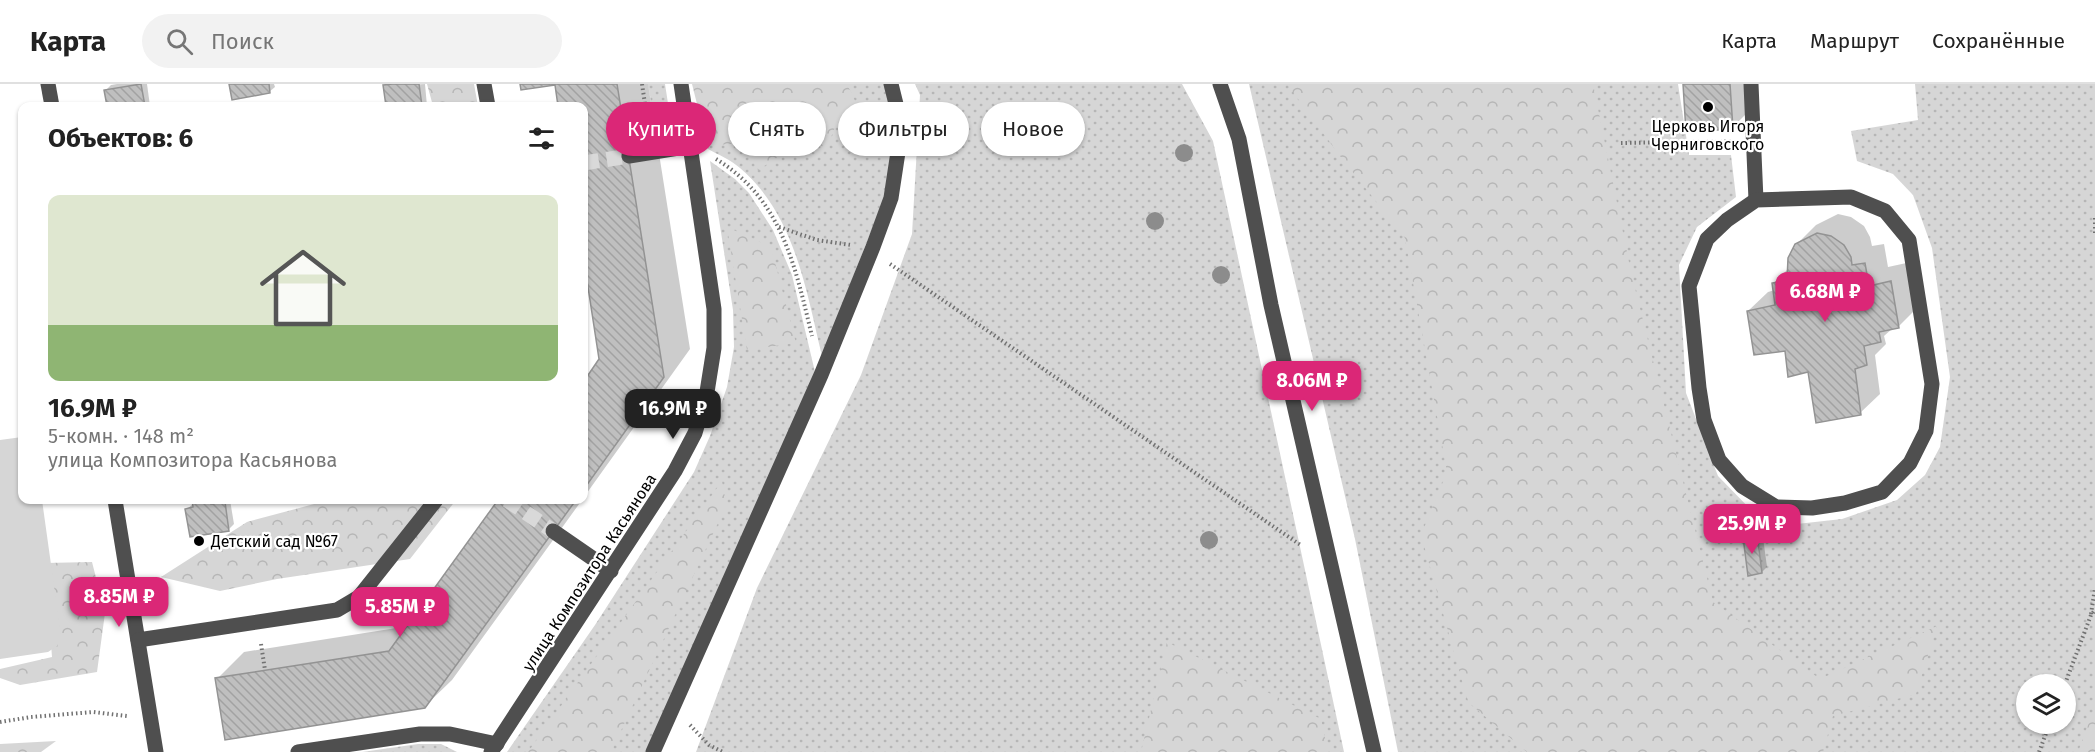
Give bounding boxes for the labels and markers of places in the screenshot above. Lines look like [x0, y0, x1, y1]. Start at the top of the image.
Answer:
marker: Церковь Игоря Черниговского [1701, 100, 1715, 114]
place label: Церковь Игоря Черниговского [1652, 117, 1764, 154]
pin: 6.68M ₽ [1770, 272, 1880, 323]
pin: 8.06M ₽ [1257, 361, 1367, 412]
pin: 16.9M ₽ [618, 389, 728, 440]
pin: 25.9M ₽ [1697, 504, 1807, 555]
place label: Детский сад №67 [210, 532, 338, 551]
marker: Детский сад №67 [192, 534, 206, 548]
pin: 8.85M ₽ [64, 577, 174, 628]
pin: 5.85M ₽ [345, 587, 455, 638]

